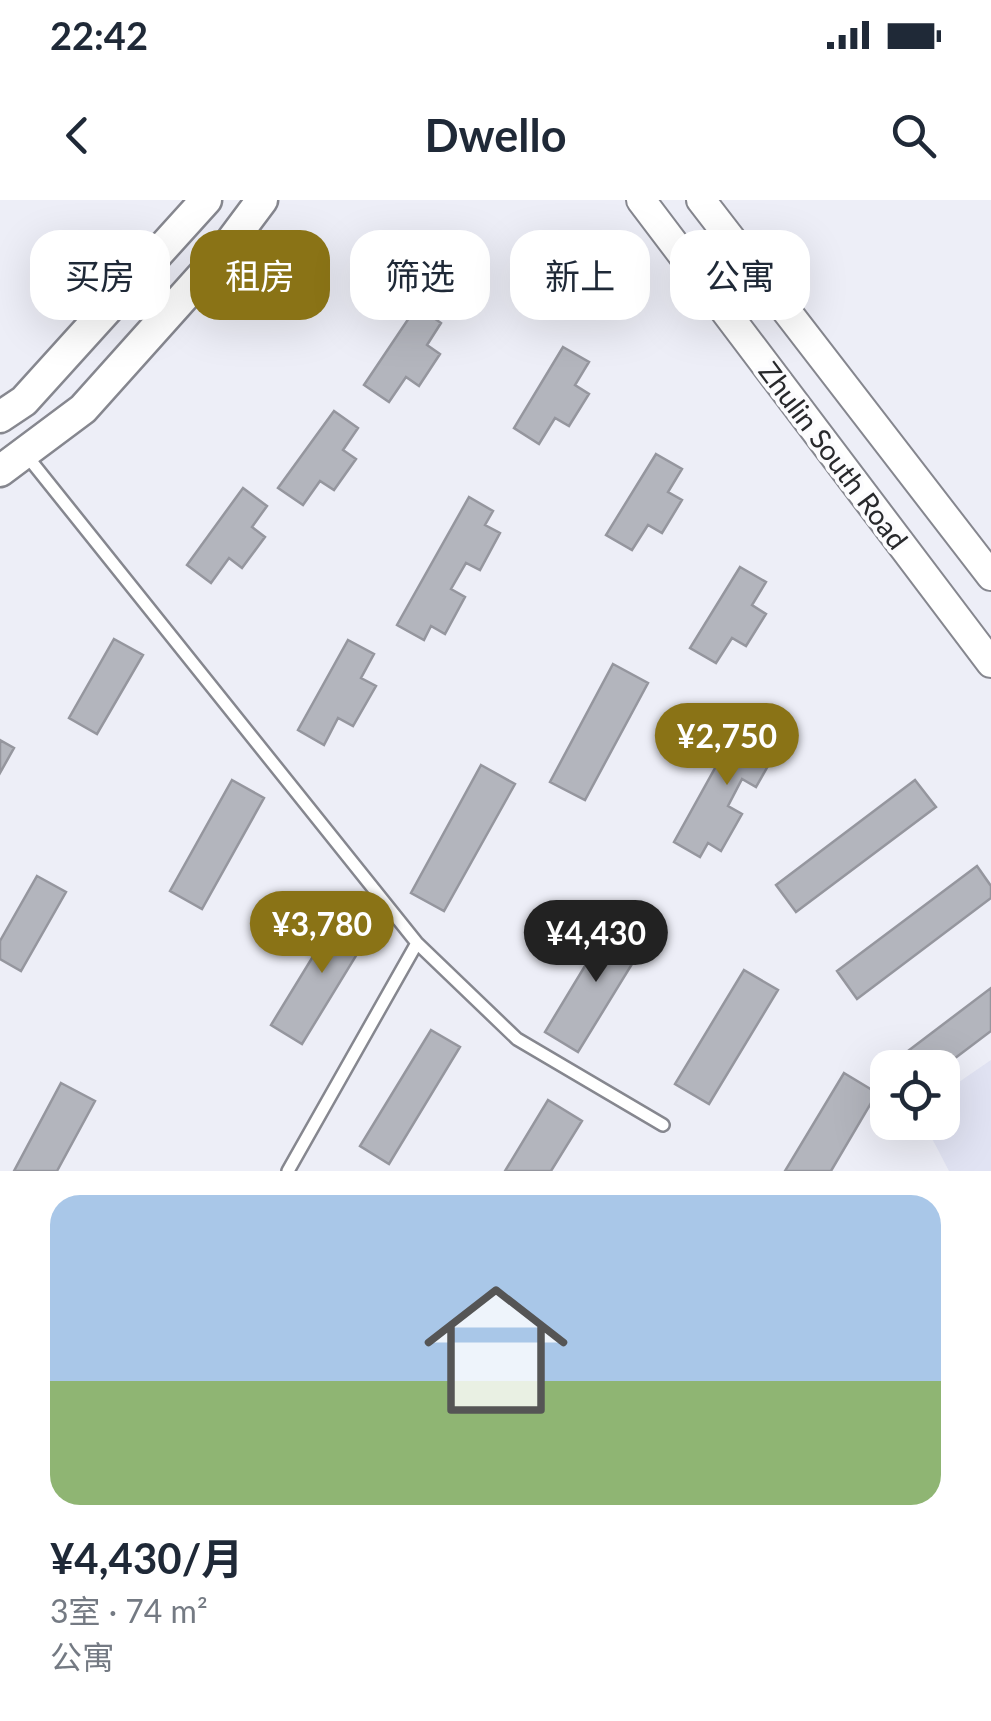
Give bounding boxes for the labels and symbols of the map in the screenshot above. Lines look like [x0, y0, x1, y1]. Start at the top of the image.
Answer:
street label: Zhulin South Road [753, 355, 915, 555]
pin: ¥2,750 [646, 703, 808, 788]
pin: ¥3,780 [241, 891, 403, 976]
pin: ¥4,430 [515, 900, 677, 985]

